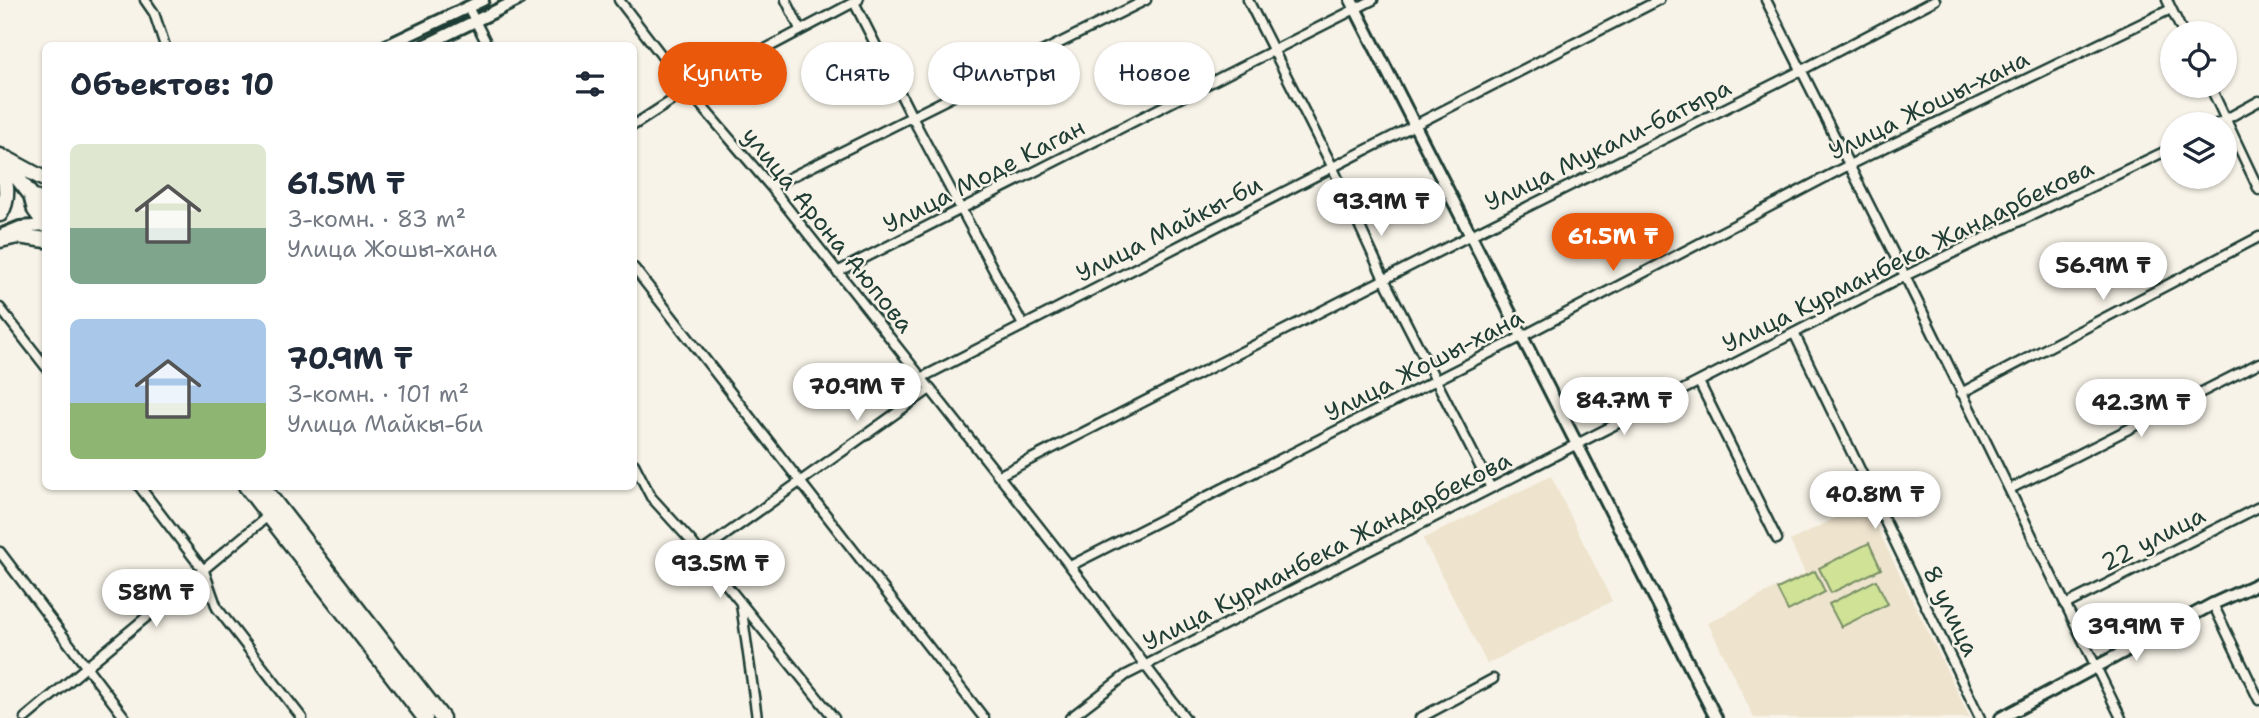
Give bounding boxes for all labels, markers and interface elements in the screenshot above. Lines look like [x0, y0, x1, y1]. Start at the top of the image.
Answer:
map controls [2160, 21, 2237, 189]
button: locate [2160, 21, 2237, 98]
chip: Купить [658, 42, 787, 105]
chip: Снять [801, 42, 914, 105]
chip: Фильтры [928, 42, 1080, 105]
chip: Новое [1094, 42, 1215, 105]
street label: Улица Жошы-хана [1823, 43, 2035, 167]
text: Объектов: 10 [70, 64, 274, 105]
icon: filters [571, 65, 609, 103]
street label: Улица Мукали-батыра [1479, 71, 1737, 219]
street label: Улица Моде Каган [878, 111, 1090, 241]
button: layers [2160, 112, 2237, 189]
street label: улица Арона Аюпова [735, 120, 921, 340]
street label: Улица Курманбека Жандарбекова [1717, 152, 2099, 360]
text: 61.5M ₸ [287, 163, 405, 204]
street label: Улица Майкы-би [1070, 168, 1268, 290]
icon: home [126, 172, 210, 256]
pin: 93.9M ₸ [1316, 178, 1446, 238]
text: 93.9M ₸ [1333, 186, 1429, 216]
text: 3-комн. · 83 m² [287, 204, 466, 234]
pin: 61.5M ₸ [1548, 214, 1678, 273]
text: 61.5M ₸ [1568, 221, 1658, 251]
text: Улица Жошы-хана [287, 234, 497, 264]
pin: 56.9M ₸ [2038, 243, 2168, 302]
text: 56.9M ₸ [2055, 250, 2151, 280]
street label: Улица Жошы-хана [1319, 301, 1529, 429]
text: 70.9M ₸ [287, 338, 413, 379]
icon: home [126, 347, 210, 431]
pin: 70.9M ₸ [792, 364, 922, 423]
text: 70.9M ₸ [809, 371, 905, 401]
pin: 84.7M ₸ [1559, 378, 1689, 437]
text: 3-комн. · 101 m² [287, 379, 469, 409]
pin: 42.3M ₸ [2076, 380, 2206, 439]
text: 84.7M ₸ [1576, 385, 1672, 415]
text: 42.3M ₸ [2092, 387, 2190, 417]
text: Улица Майкы-би [287, 409, 483, 439]
street label: Улица Курманбека Жандарбекова [1137, 444, 1517, 658]
pin: 40.8M ₸ [1810, 472, 1940, 531]
text: 40.8M ₸ [1826, 479, 1924, 509]
street label: 22 улица [2095, 499, 2211, 579]
pin: 93.5M ₸ [655, 540, 785, 600]
text: 93.5M ₸ [671, 548, 769, 578]
street label: 8 улица [1915, 560, 1987, 662]
pin: 58M ₸ [107, 570, 205, 629]
text: 58M ₸ [118, 577, 194, 607]
pin: 39.9M ₸ [2071, 604, 2201, 663]
text: 39.9M ₸ [2088, 611, 2184, 641]

